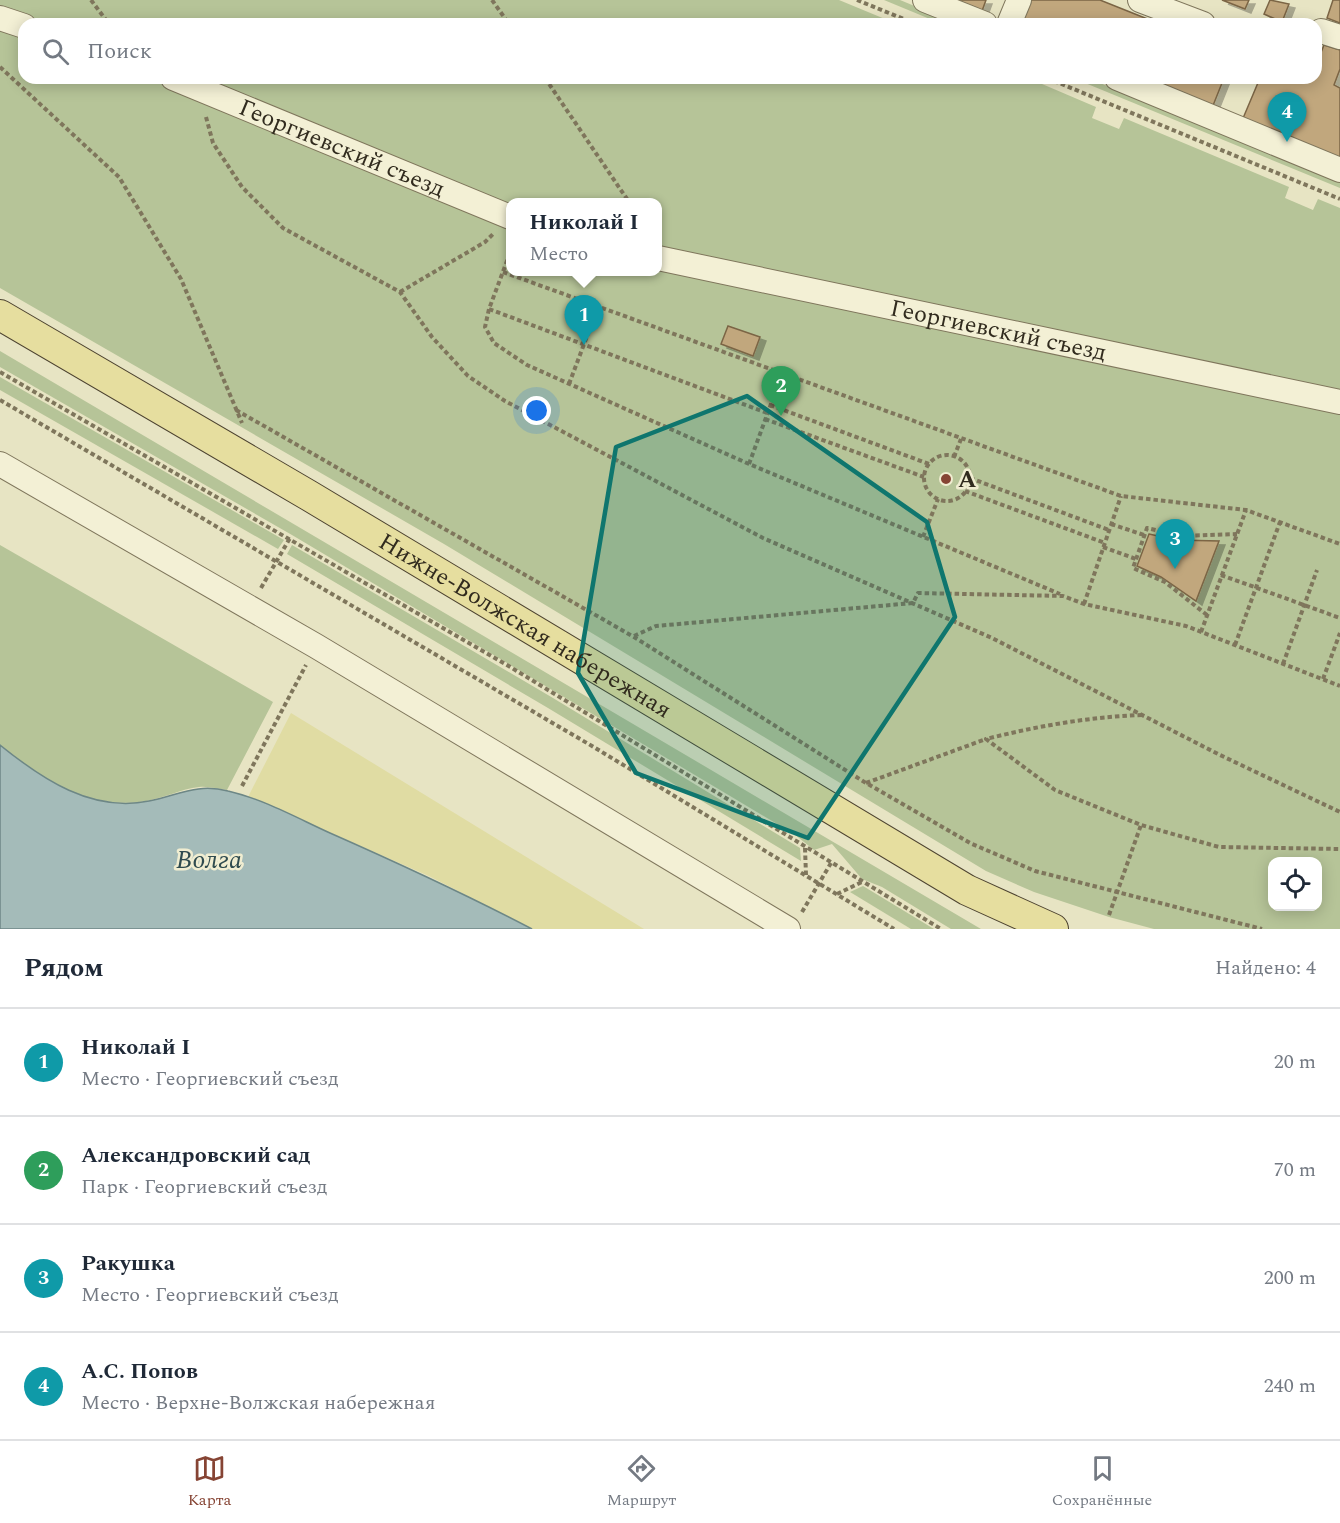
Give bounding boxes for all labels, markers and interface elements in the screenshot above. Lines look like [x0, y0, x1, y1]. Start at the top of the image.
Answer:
search box [18, 18, 1322, 84]
icon: search [39, 35, 72, 68]
text: Поиск [87, 35, 152, 68]
street label: Георгиевский съезд [233, 90, 451, 207]
pin: 4 [1268, 92, 1306, 142]
popup [506, 198, 662, 276]
text: Николай I [529, 206, 639, 239]
text: Место [529, 239, 588, 269]
street label: Георгиевский съезд [887, 290, 1110, 371]
pin: 1 [564, 296, 604, 345]
pin: 2 [762, 366, 800, 416]
your location [522, 396, 551, 425]
place label: А [958, 462, 977, 498]
marker: А [939, 472, 953, 486]
pin: 3 [1156, 520, 1194, 569]
street label: Нижне-Волжская набережная [371, 524, 678, 728]
water label: Волга [176, 840, 242, 880]
map controls [1268, 857, 1322, 911]
button: locate [1268, 857, 1322, 911]
text: Рядом [24, 948, 104, 988]
text: Найдено: 4 [1215, 953, 1316, 983]
text: Николай I [81, 1031, 190, 1064]
text: 1 [38, 1047, 49, 1077]
text: 20 m [1274, 1047, 1316, 1077]
text: Место · Георгиевский съезд [81, 1064, 339, 1094]
text: Александровский сад [81, 1139, 310, 1172]
text: 2 [38, 1155, 49, 1185]
text: 70 m [1274, 1155, 1316, 1185]
text: Парк · Георгиевский съезд [81, 1172, 328, 1202]
text: Ракушка [81, 1247, 175, 1280]
text: 3 [38, 1263, 49, 1293]
text: 200 m [1264, 1263, 1316, 1293]
text: Место · Георгиевский съезд [81, 1280, 339, 1310]
text: А.С. Попов [81, 1355, 198, 1388]
text: 4 [38, 1371, 49, 1401]
text: 240 m [1264, 1371, 1316, 1401]
text: Место · Верхне-Волжская набережная [81, 1388, 435, 1418]
tab: Карта [188, 1452, 231, 1512]
tab: Маршрут [607, 1452, 676, 1512]
tab: Сохранённые [1052, 1452, 1152, 1512]

